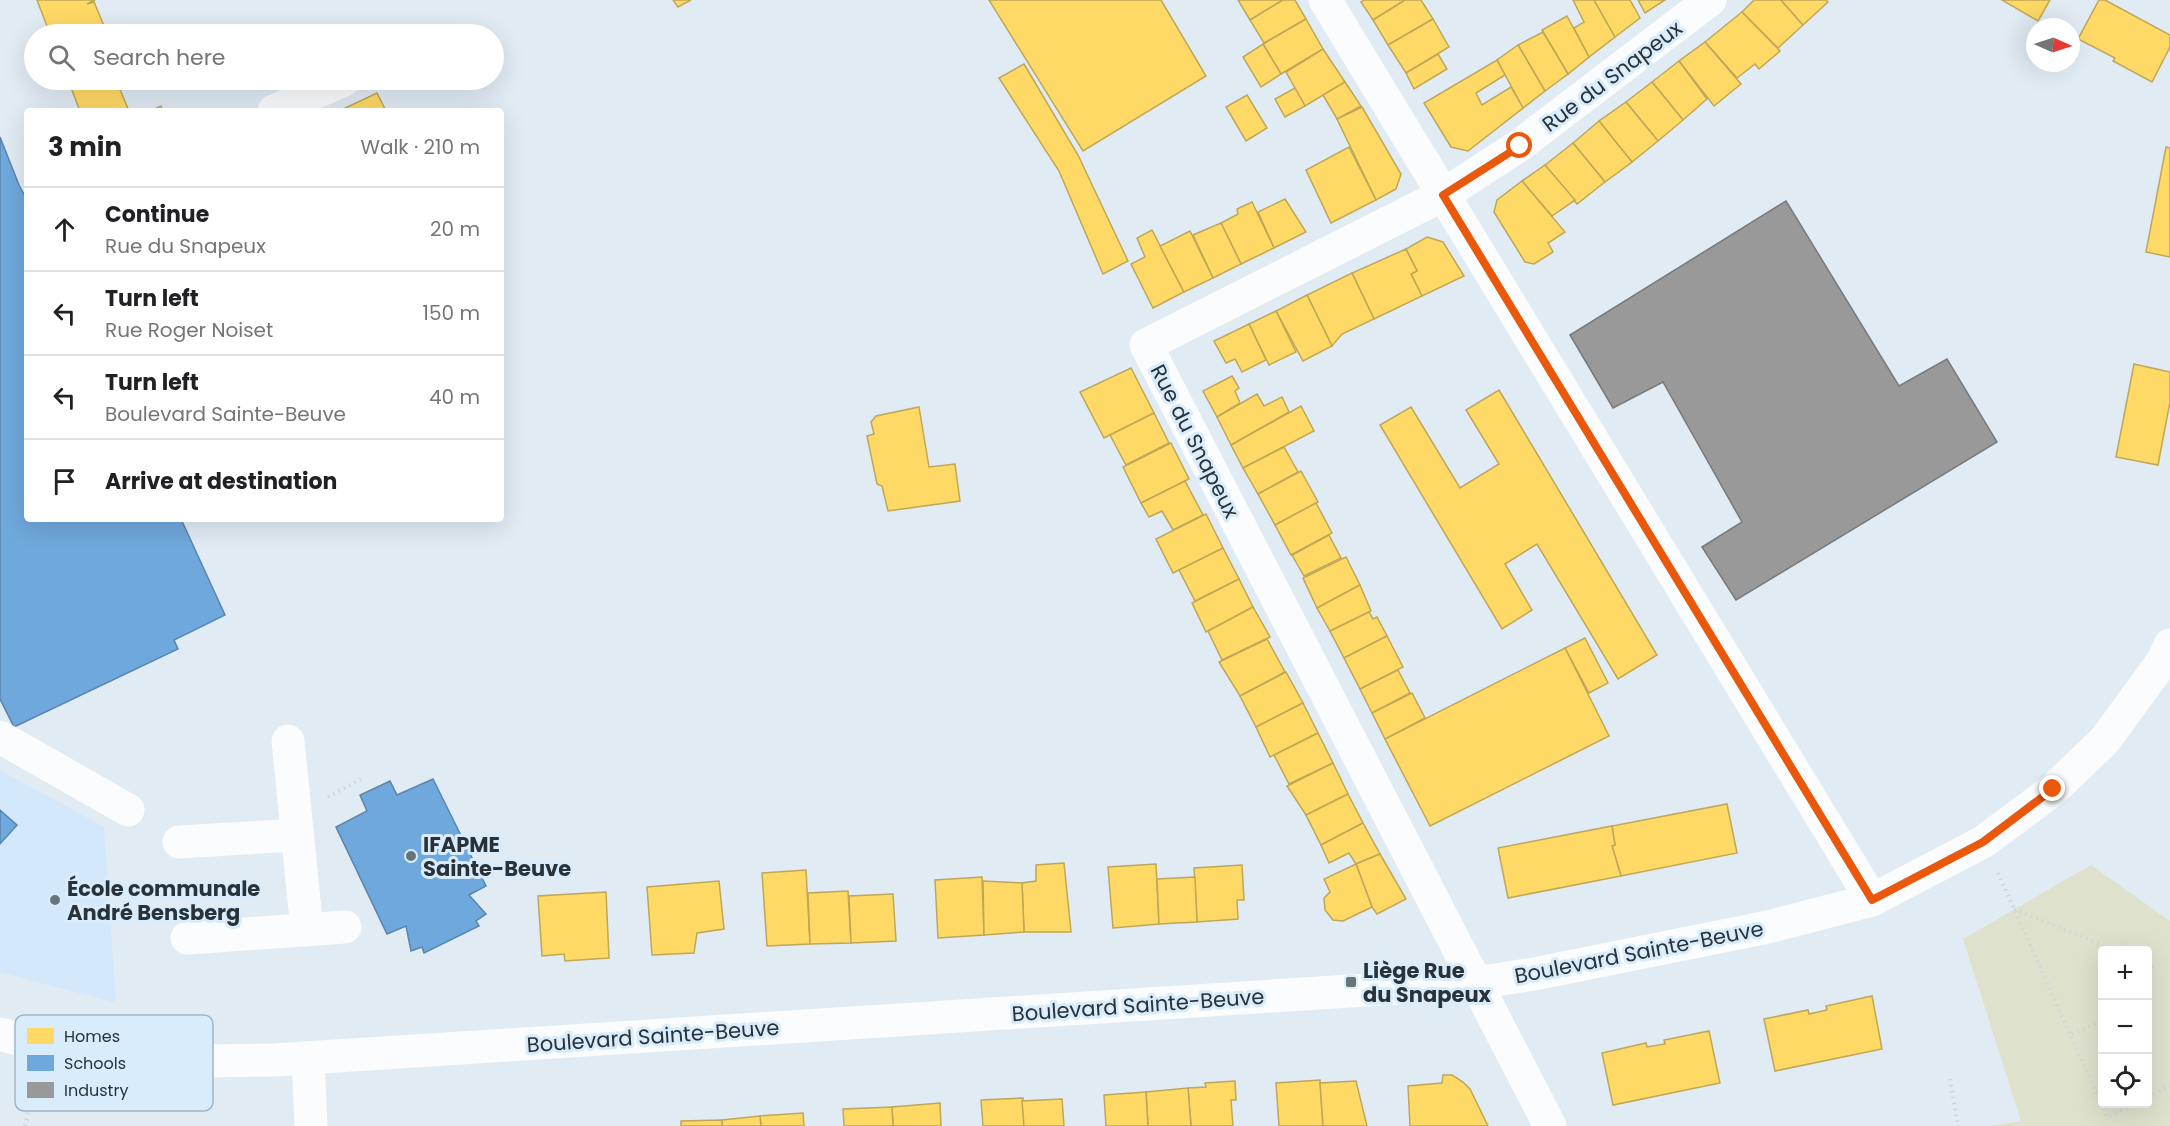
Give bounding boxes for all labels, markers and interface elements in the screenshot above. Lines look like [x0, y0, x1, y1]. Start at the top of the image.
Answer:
street label: Rue du Snapeux [1536, 14, 1688, 138]
north arrow [2026, 18, 2080, 72]
search box [24, 24, 504, 90]
icon: search [45, 41, 78, 74]
text: Search here [93, 42, 226, 73]
text: 3 min [48, 129, 122, 165]
route start [1506, 132, 1532, 158]
text: Walk · 210 m [360, 133, 480, 161]
text: Continue [105, 199, 209, 230]
icon: ahead [48, 213, 81, 246]
text: 20 m [430, 215, 480, 243]
text: Rue du Snapeux [105, 232, 266, 260]
text: Turn left [105, 283, 199, 314]
icon: left [48, 297, 81, 330]
text: 150 m [423, 299, 480, 327]
text: Rue Roger Noiset [105, 316, 273, 344]
street label: Rue du Snapeux [1144, 359, 1246, 523]
text: Turn left [105, 367, 199, 398]
icon: left [48, 381, 81, 414]
text: 40 m [429, 383, 480, 411]
text: Boulevard Sainte-Beuve [105, 400, 346, 428]
icon: arrive [48, 465, 81, 498]
text: Arrive at destination [105, 466, 337, 497]
route end [2039, 775, 2065, 801]
place label: IFAPME Sainte-Beuve [423, 830, 571, 883]
marker: IFAPME Sainte-Beuve [404, 849, 418, 863]
place label: École communale André Bensberg [67, 874, 260, 927]
marker: École communale André Bensberg [48, 893, 62, 907]
street label: Boulevard Sainte-Beuve [1512, 914, 1766, 990]
map controls [2098, 946, 2152, 1108]
button: + [2098, 946, 2152, 1000]
place label: Liège Rue du Snapeux [1363, 956, 1492, 1009]
marker: Liège Rue du Snapeux [1344, 975, 1358, 989]
street label: Boulevard Sainte-Beuve [1011, 982, 1265, 1028]
button: − [2098, 1000, 2152, 1054]
street label: Boulevard Sainte-Beuve [526, 1013, 780, 1059]
legend [15, 1015, 213, 1111]
text: Homes [64, 1025, 120, 1048]
text: Schools [64, 1052, 126, 1075]
button: locate [2098, 1054, 2152, 1108]
text: Industry [64, 1079, 128, 1102]

